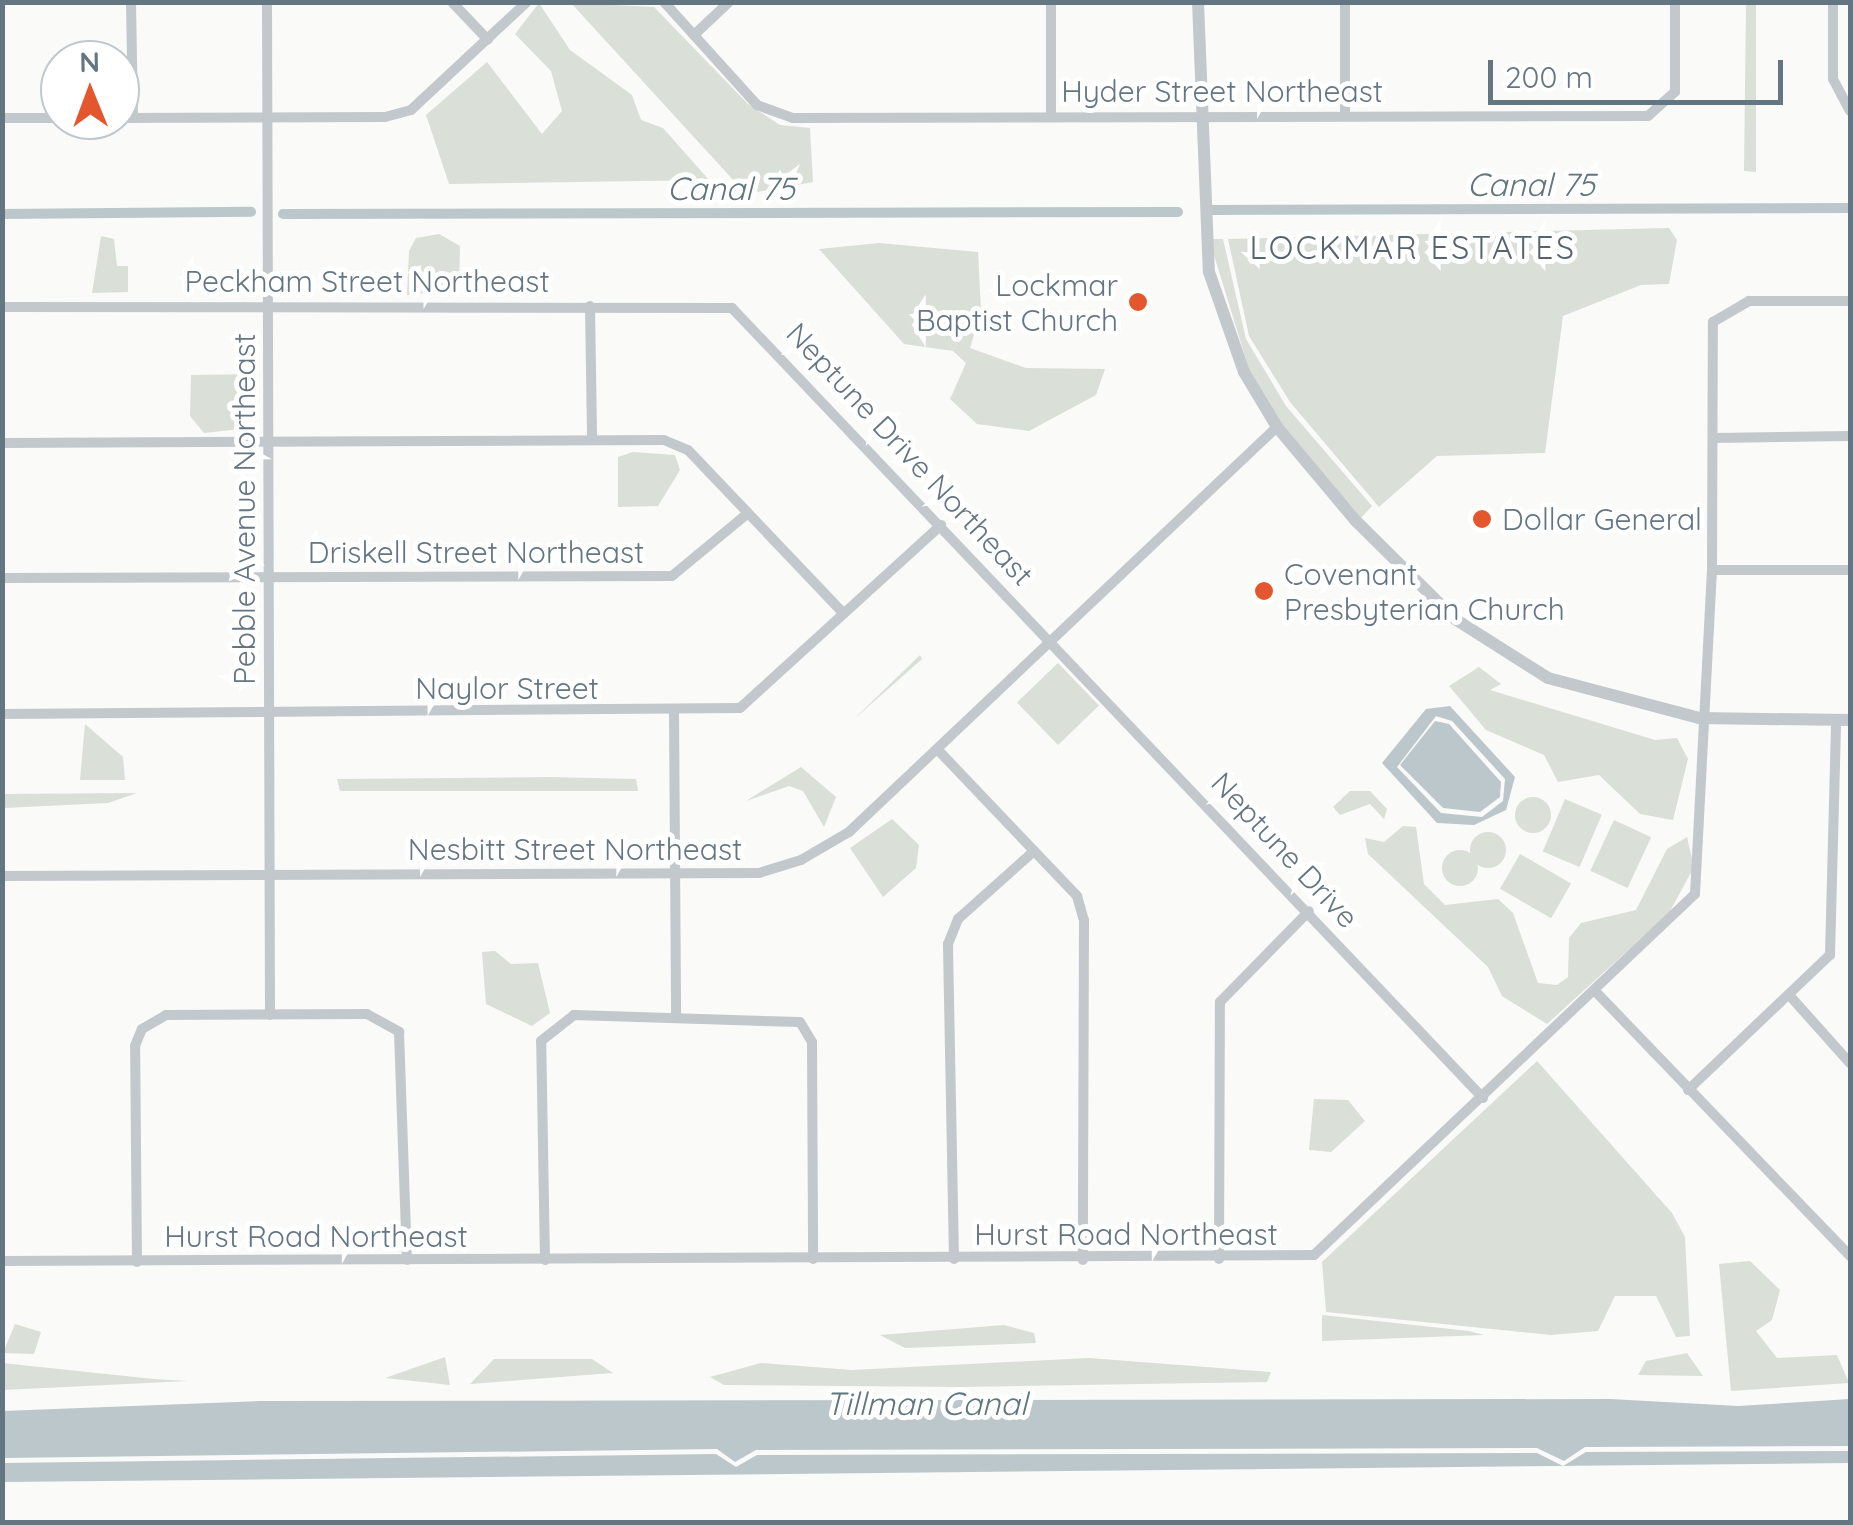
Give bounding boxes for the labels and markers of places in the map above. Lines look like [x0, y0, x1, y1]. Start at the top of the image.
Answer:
place label: Lockmar Baptist Church [916, 267, 1118, 338]
marker: Lockmar Baptist Church [1127, 291, 1149, 313]
place label: Dollar General [1502, 501, 1702, 537]
marker: Dollar General [1471, 508, 1493, 530]
place label: Covenant Presbyterian Church [1284, 556, 1565, 626]
marker: Covenant Presbyterian Church [1253, 580, 1275, 602]

